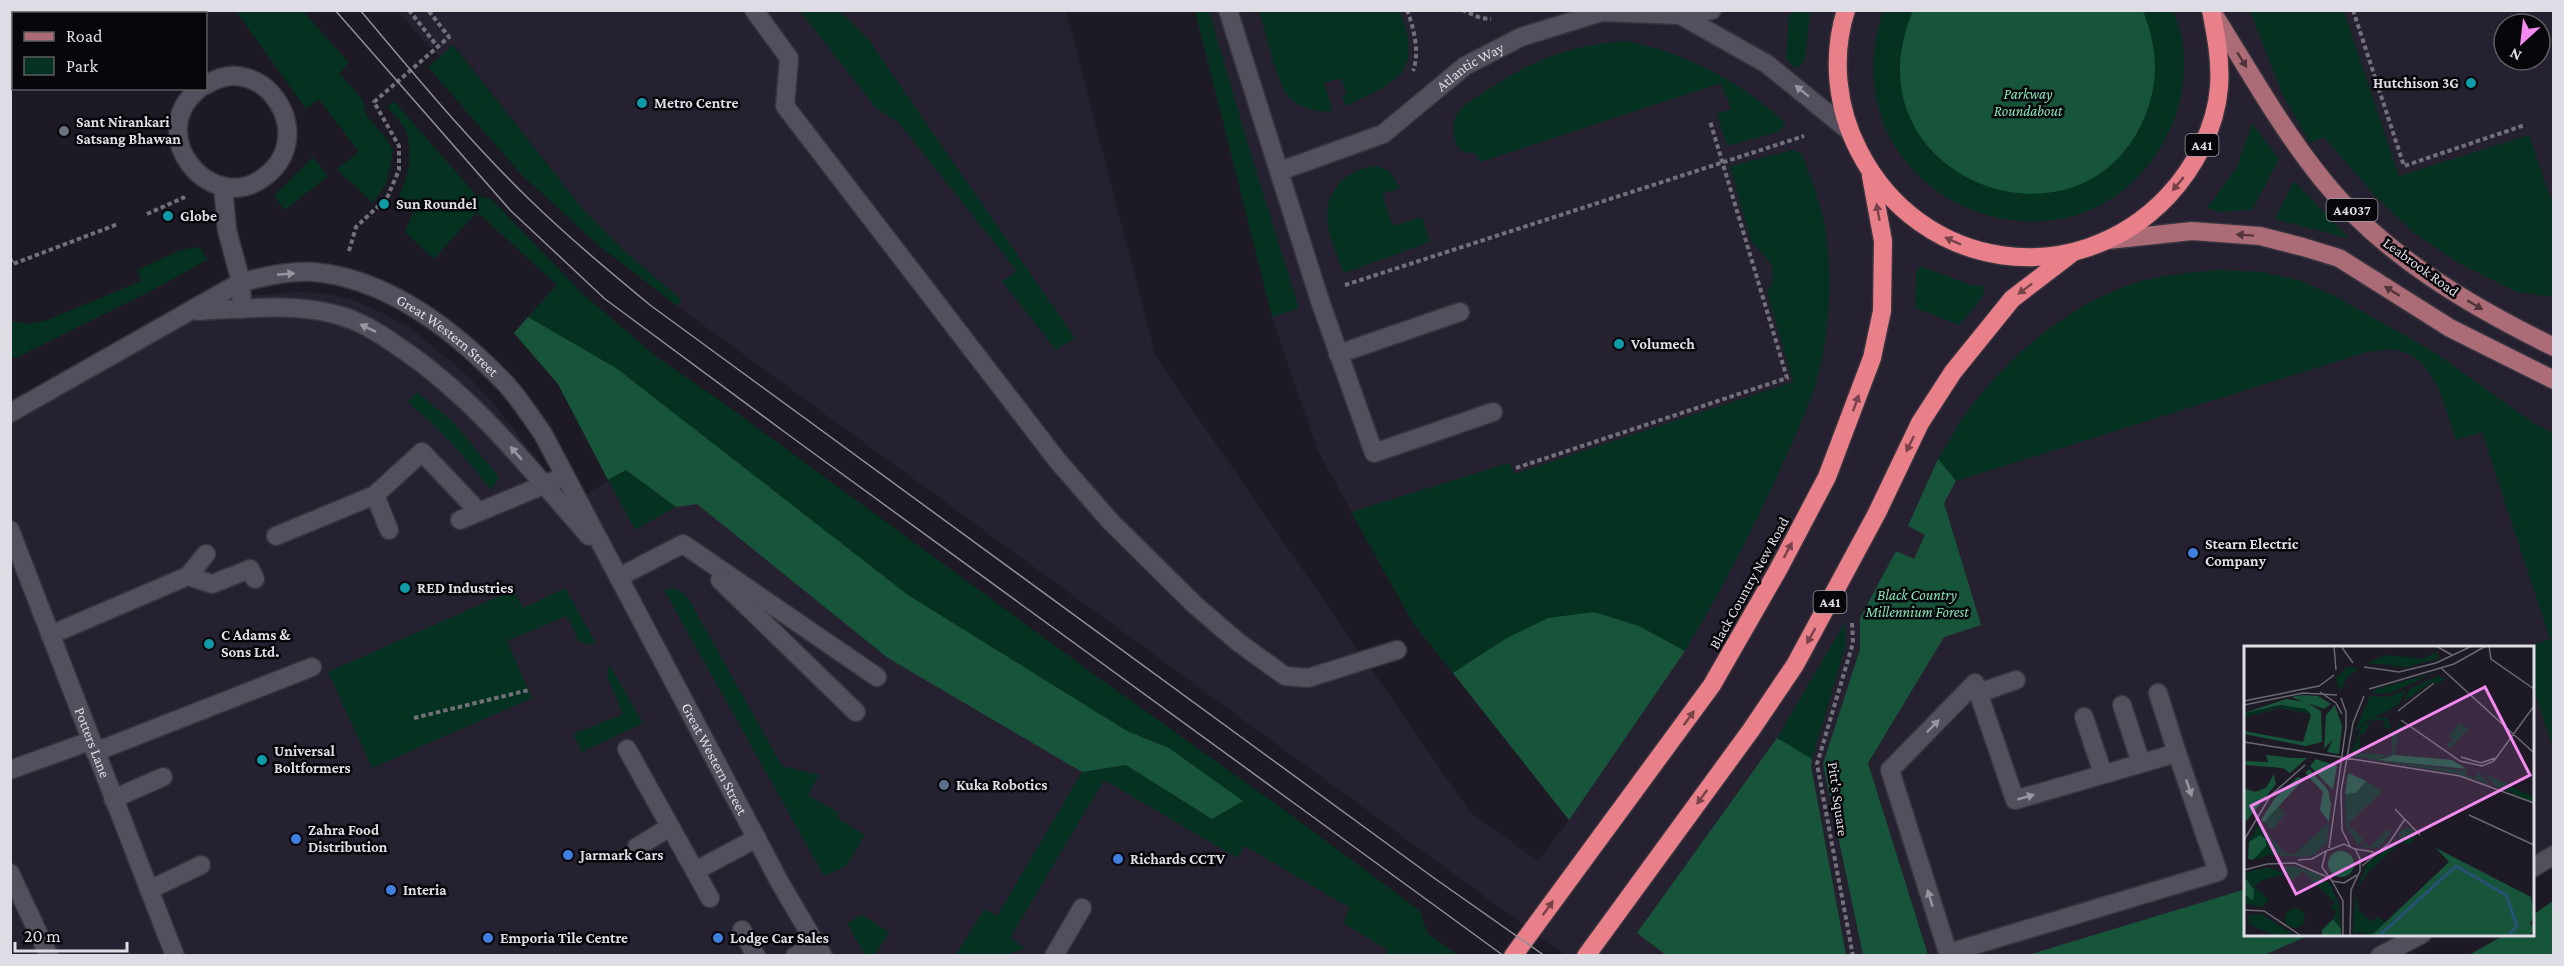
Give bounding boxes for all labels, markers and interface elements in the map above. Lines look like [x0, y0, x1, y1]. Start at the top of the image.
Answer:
legend [12, 12, 207, 90]
north arrow [2492, 12, 2552, 72]
text: Road [66, 26, 103, 46]
street label: Atlantic Way [1433, 39, 1507, 94]
text: N [2507, 45, 2524, 65]
one-way arrow [2237, 52, 2248, 68]
text: Park [66, 56, 98, 76]
place label: Hutchison 3G [2373, 75, 2459, 91]
marker: Hutchison 3G [2464, 76, 2478, 90]
one-way arrow [1795, 86, 1810, 98]
park label: Parkway Roundabout [1994, 86, 2063, 119]
place label: Metro Centre [654, 95, 738, 111]
marker: Metro Centre [635, 96, 649, 110]
place label: Sant Nirankari Satsang Bhawan [76, 114, 181, 147]
marker: Sant Nirankari Satsang Bhawan [57, 124, 71, 138]
road number: A41 [2186, 134, 2218, 156]
one-way arrow [2172, 177, 2185, 192]
place label: Sun Roundel [396, 196, 478, 212]
marker: Sun Roundel [377, 197, 391, 211]
road number: A4037 [2326, 199, 2378, 221]
one-way arrow [1873, 202, 1882, 221]
place label: Globe [180, 208, 217, 224]
marker: Globe [161, 209, 175, 223]
one-way arrow [2236, 230, 2255, 240]
street label: Leabrook Road [2380, 234, 2462, 300]
one-way arrow [1944, 236, 1962, 245]
one-way arrow [276, 269, 295, 279]
one-way arrow [2018, 282, 2033, 294]
one-way arrow [2384, 286, 2400, 297]
street label: Great Western Street [394, 291, 502, 380]
one-way arrow [2467, 299, 2483, 310]
one-way arrow [360, 323, 377, 332]
place label: Volumech [1630, 336, 1695, 352]
marker: Volumech [1612, 337, 1626, 351]
one-way arrow [1852, 394, 1862, 412]
one-way arrow [1905, 436, 1915, 453]
one-way arrow [510, 446, 523, 461]
street label: Black Country New Road [1706, 514, 1793, 652]
place label: Stearn Electric Company [2205, 536, 2299, 569]
one-way arrow [1784, 542, 1793, 559]
marker: Stearn Electric Company [2186, 546, 2200, 560]
place label: RED Industries [417, 580, 513, 596]
marker: RED Industries [398, 581, 412, 595]
park label: Black Country Millennium Forest [1864, 587, 1969, 620]
road number: A41 [1814, 591, 1846, 613]
place label: C Adams & Sons Ltd. [221, 627, 291, 660]
one-way arrow [1806, 628, 1816, 645]
marker: C Adams & Sons Ltd. [202, 637, 216, 651]
inset map [2244, 646, 2534, 936]
street label: Great Western Street [678, 700, 751, 819]
street label: Potters Lane [71, 705, 113, 780]
one-way arrow [1683, 710, 1695, 726]
one-way arrow [1926, 720, 1940, 734]
place label: Universal Boltformers [274, 743, 351, 776]
marker: Universal Boltformers [255, 753, 269, 767]
street label: Pitt's Square [1824, 761, 1851, 838]
place label: Kuka Robotics [956, 777, 1047, 793]
marker: Kuka Robotics [937, 778, 951, 792]
one-way arrow [2185, 779, 2195, 797]
one-way arrow [1696, 790, 1708, 805]
one-way arrow [2017, 792, 2035, 801]
place label: Zahra Food Distribution [308, 822, 388, 855]
marker: Zahra Food Distribution [289, 832, 303, 846]
place label: Jarmark Cars [578, 847, 663, 863]
marker: Jarmark Cars [561, 848, 575, 862]
place label: Richards CCTV [1130, 851, 1226, 867]
marker: Richards CCTV [1111, 852, 1125, 866]
place label: Interia [403, 882, 447, 898]
marker: Interia [384, 883, 398, 897]
one-way arrow [1925, 889, 1935, 907]
one-way arrow [1541, 901, 1553, 916]
scale bar [15, 915, 128, 953]
text: 20 m [24, 926, 61, 946]
place label: Emporia Tile Centre [500, 930, 628, 946]
place label: Lodge Car Sales [730, 930, 829, 946]
marker: Emporia Tile Centre [481, 931, 495, 945]
marker: Lodge Car Sales [711, 931, 725, 945]

